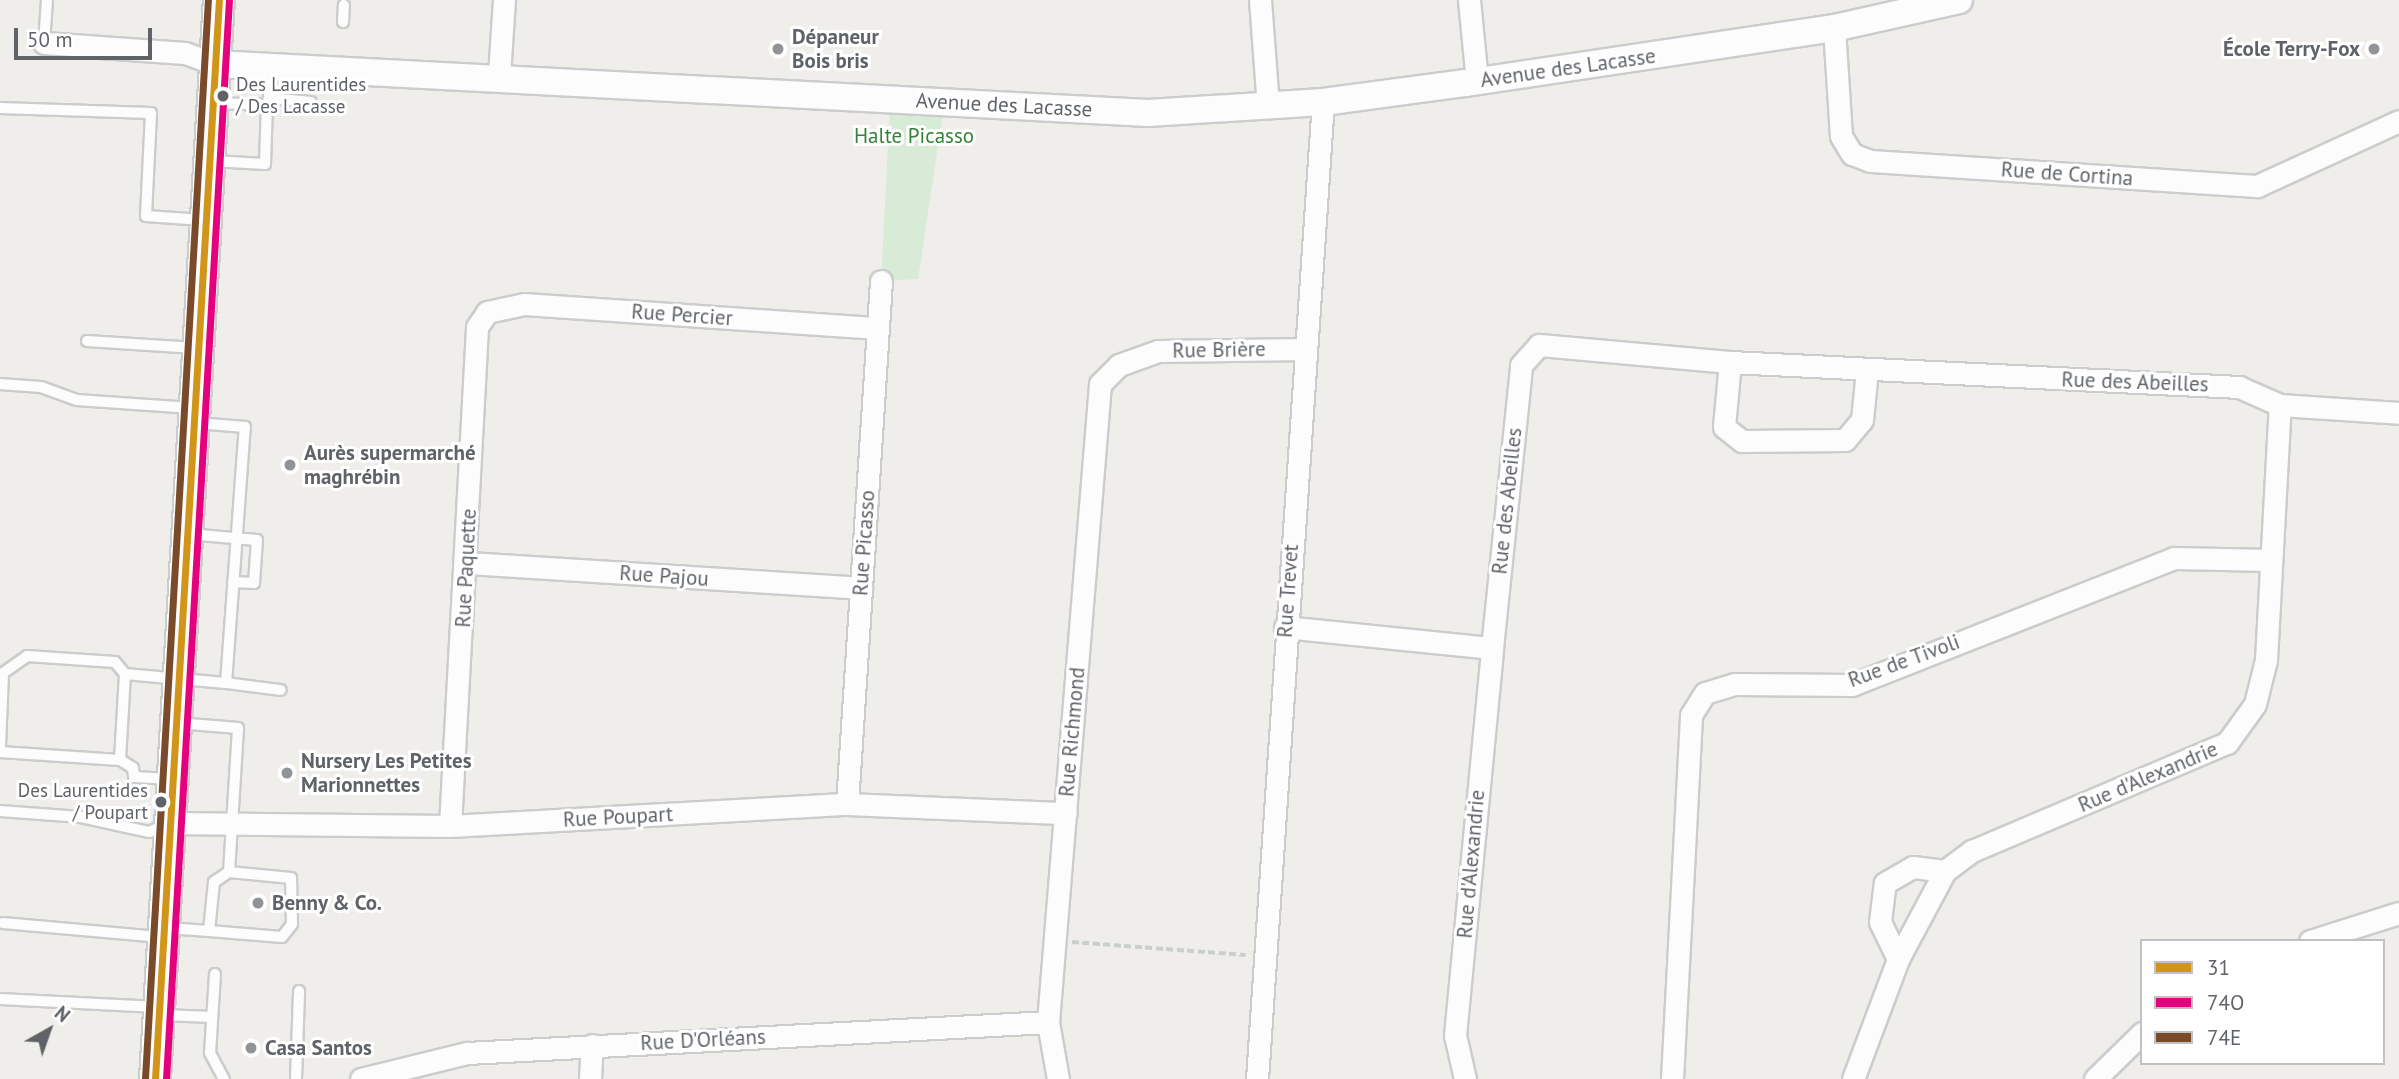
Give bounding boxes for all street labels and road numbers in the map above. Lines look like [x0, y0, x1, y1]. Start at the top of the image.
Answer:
street label: Avenue des Lacasse [1479, 43, 1657, 93]
street label: Avenue des Lacasse [915, 88, 1093, 122]
street label: Rue de Cortina [2000, 157, 2134, 191]
street label: Rue Percier [630, 299, 734, 331]
street label: Rue Brière [1172, 337, 1266, 363]
street label: Rue des Abeilles [2061, 367, 2209, 397]
street label: Rue des Abeilles [1487, 426, 1527, 576]
street label: Rue Picasso [848, 489, 880, 597]
street label: Rue Paquette [450, 508, 482, 628]
street label: Rue Trevet [1272, 543, 1304, 639]
street label: Rue Pajou [618, 560, 710, 592]
street label: Rue de Tivoli [1844, 629, 1964, 693]
street label: Rue Richmond [1054, 666, 1090, 798]
street label: Rue d'Alexandrie [2074, 736, 2222, 818]
street label: Rue d'Alexandrie [1452, 789, 1490, 939]
street label: Rue Poupart [562, 802, 674, 832]
street label: Rue D'Orléans [640, 1024, 766, 1056]

